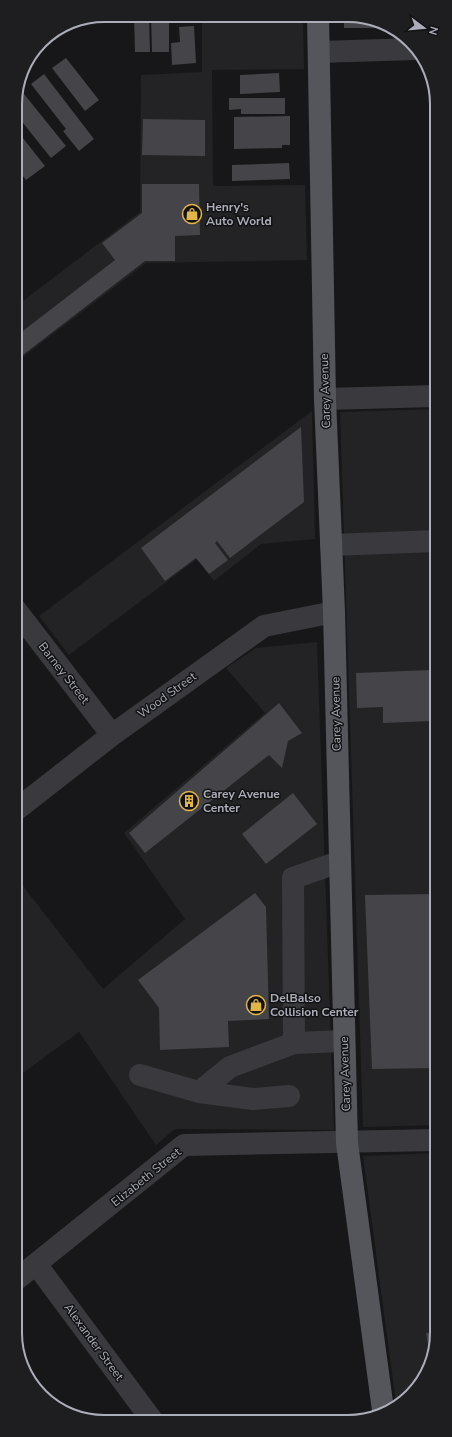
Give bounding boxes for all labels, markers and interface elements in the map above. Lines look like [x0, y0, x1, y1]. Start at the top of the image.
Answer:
north arrow [404, 8, 444, 48]
text: N [425, 25, 441, 37]
place label: Henry's Auto World [206, 199, 272, 229]
shop icon: Henry's Auto World [181, 203, 203, 225]
street label: Carey Avenue [316, 353, 334, 429]
street label: Barney Street [35, 639, 94, 708]
street label: Wood Street [135, 668, 200, 722]
street label: Carey Avenue [327, 676, 345, 752]
place label: Carey Avenue Center [203, 786, 280, 816]
building icon: Carey Avenue Center [178, 790, 200, 812]
place label: DelBalso Collision Center [270, 990, 359, 1020]
shop icon: DelBalso Collision Center [245, 994, 267, 1016]
street label: Carey Avenue [336, 1036, 354, 1112]
street label: Elizabeth Street [108, 1143, 185, 1210]
street label: Alexander Street [61, 1300, 128, 1384]

